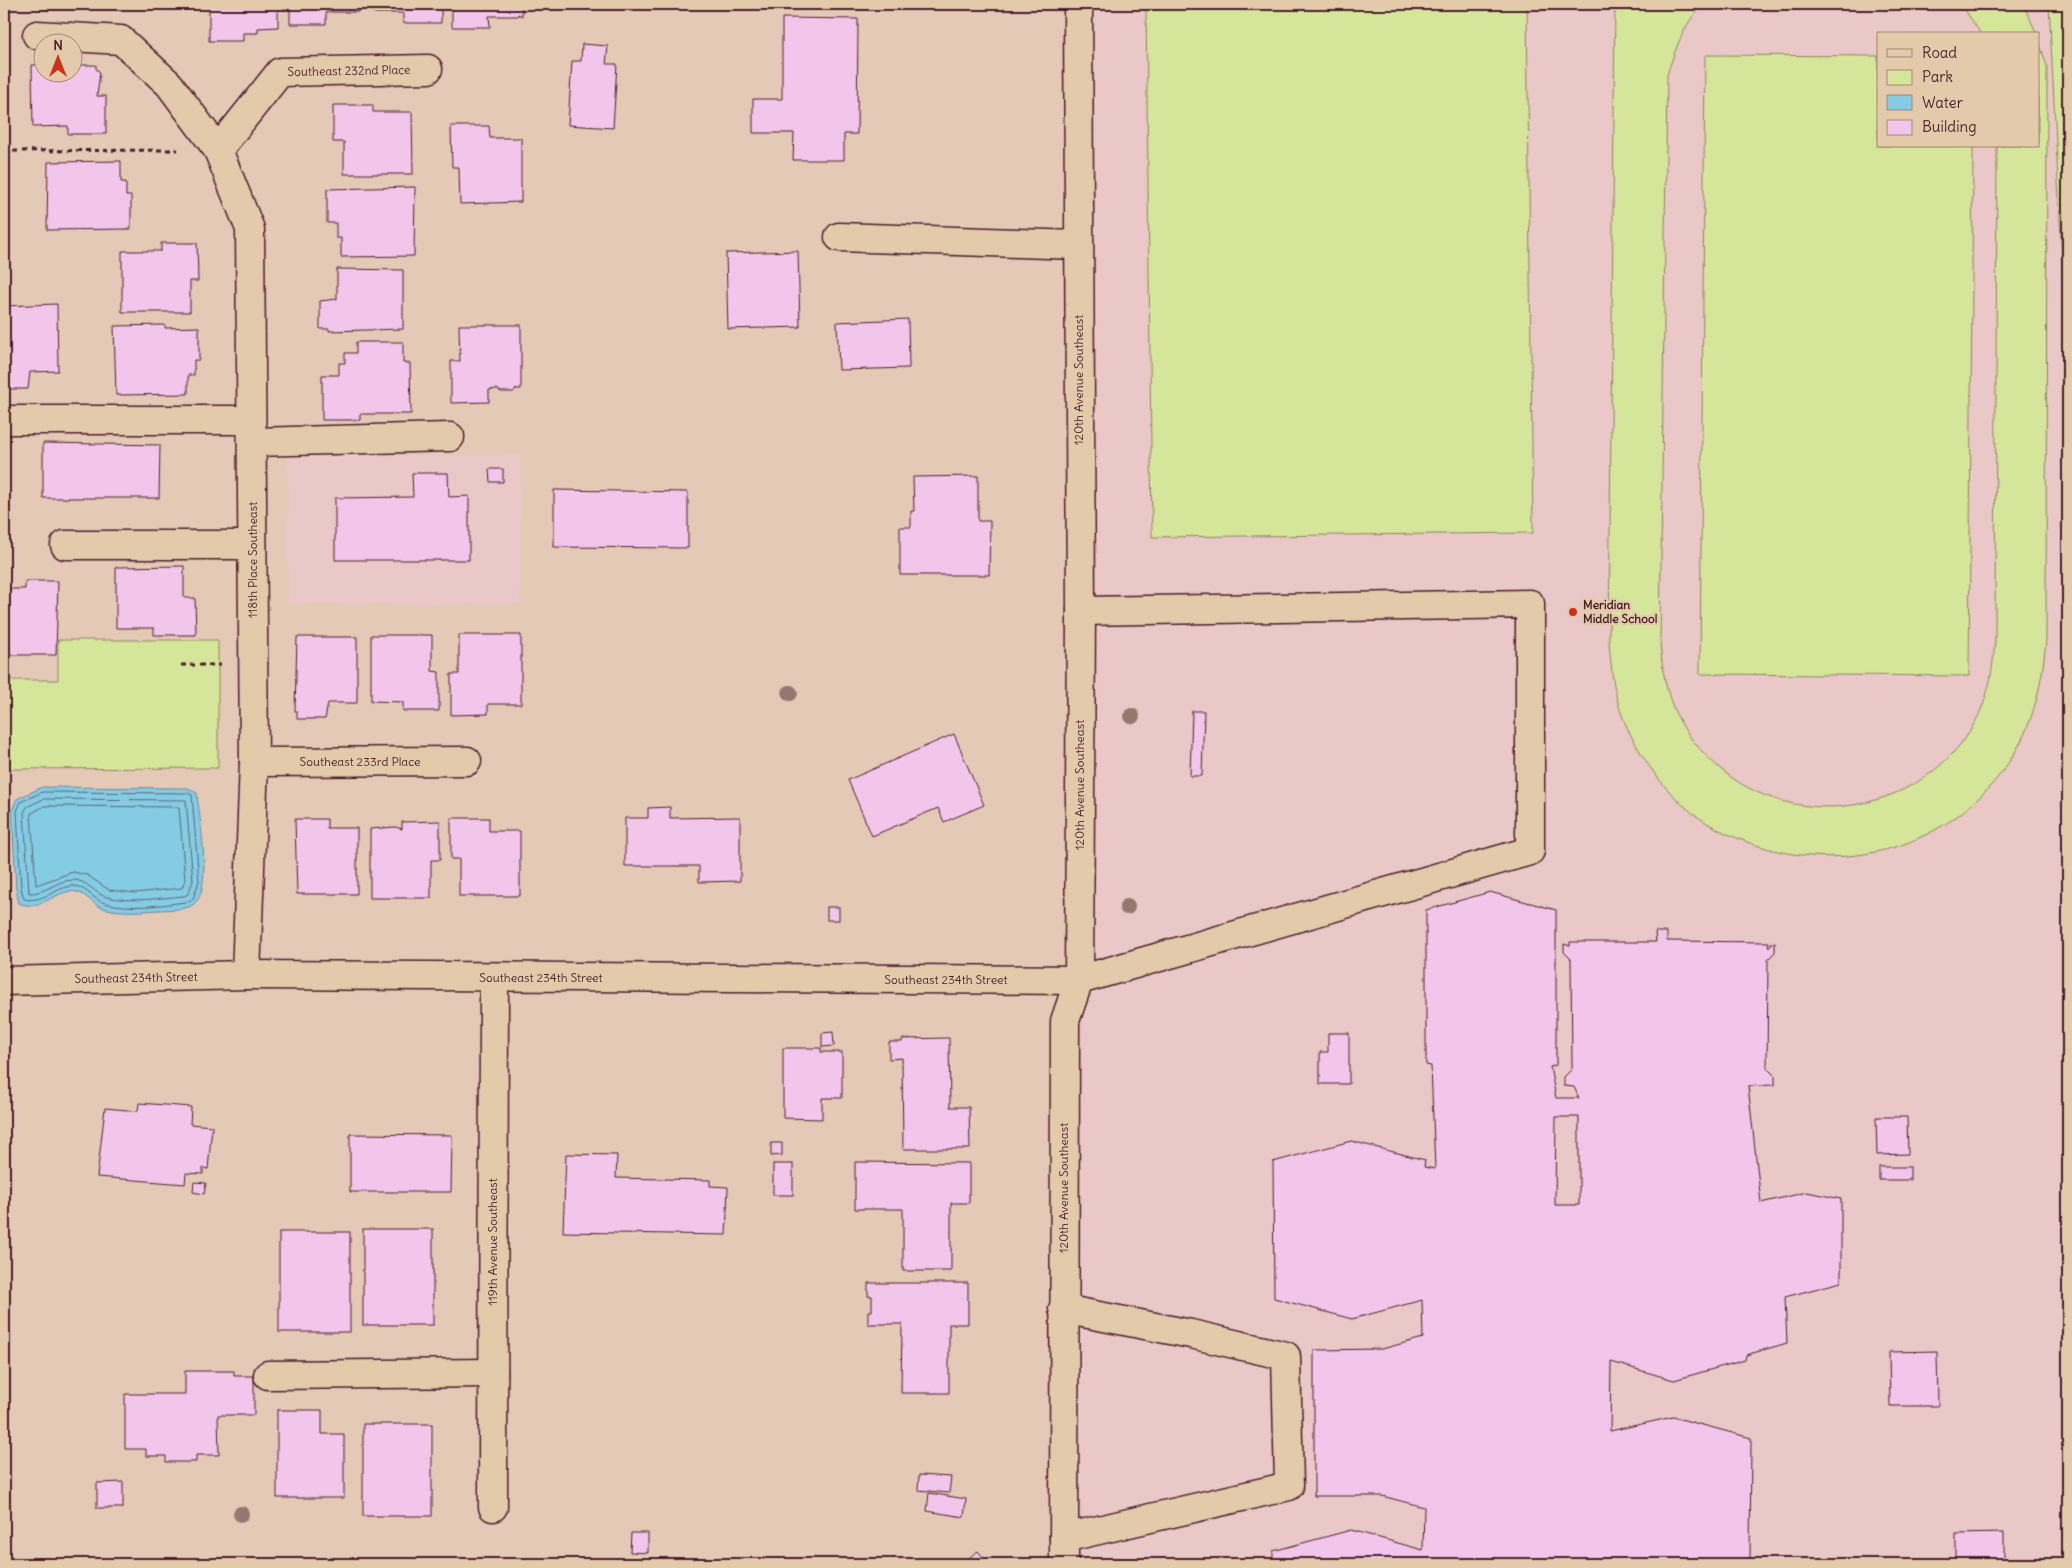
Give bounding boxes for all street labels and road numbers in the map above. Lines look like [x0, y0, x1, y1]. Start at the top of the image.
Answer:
street label: Southeast 232nd Place [287, 62, 411, 79]
street label: 120th Avenue Southeast [1071, 315, 1086, 445]
street label: 118th Place Southeast [245, 502, 260, 618]
street label: 120th Avenue Southeast [1072, 720, 1087, 850]
street label: Southeast 233rd Place [299, 754, 421, 769]
street label: Southeast 234th Street [74, 969, 198, 986]
street label: Southeast 234th Street [479, 970, 603, 985]
street label: Southeast 234th Street [884, 972, 1008, 987]
street label: 120th Avenue Southeast [1056, 1123, 1071, 1253]
street label: 119th Avenue Southeast [485, 1178, 500, 1306]

